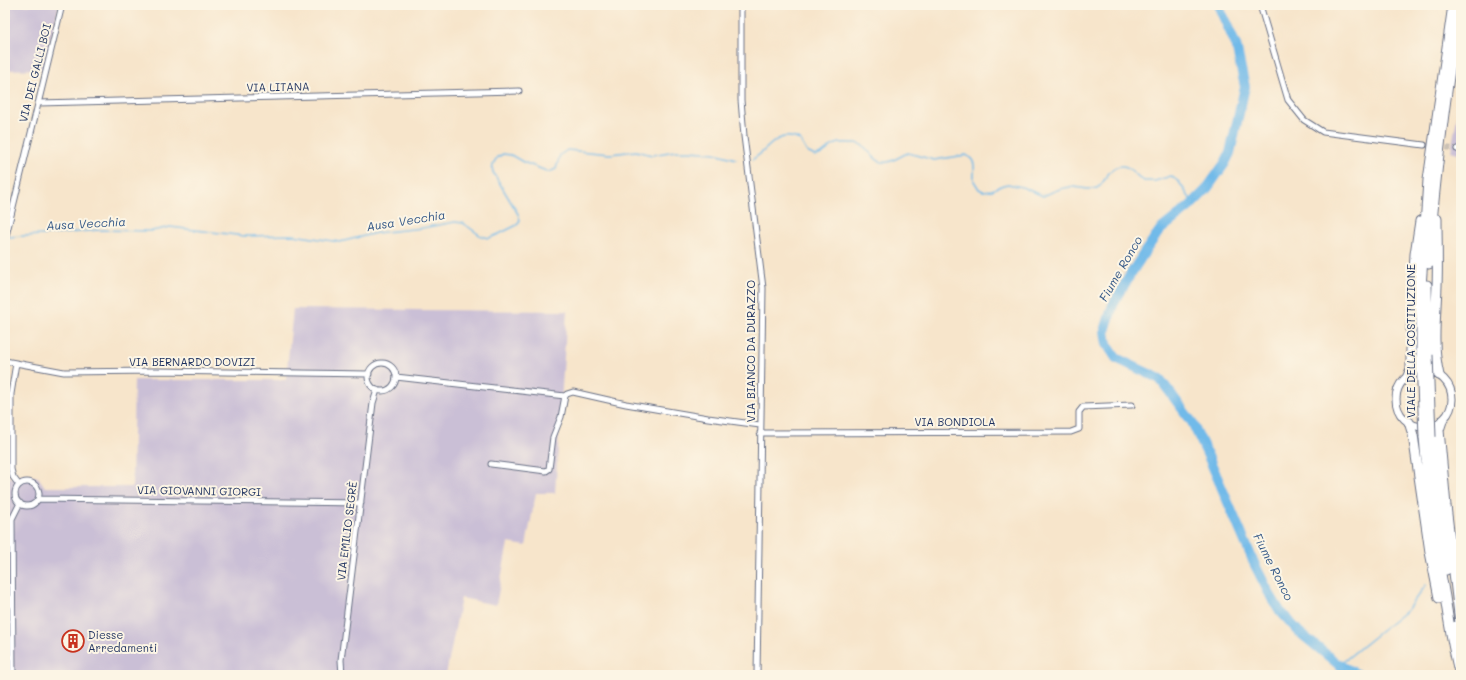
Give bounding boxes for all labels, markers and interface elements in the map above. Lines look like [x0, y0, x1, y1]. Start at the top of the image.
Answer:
street label: VIA DEI GALLI BOI [15, 22, 54, 124]
street label: VIA LITANA [246, 78, 310, 95]
water label: Ausa Vecchia [365, 206, 446, 234]
water label: Ausa Vecchia [46, 213, 126, 233]
water label: Fiume Ronco [1095, 233, 1145, 304]
street label: VIALE DELLA COSTITUZIONE [1403, 264, 1418, 418]
street label: VIA BIANCO DA DURAZZO [743, 280, 758, 422]
street label: VIA BERNARDO DOVIZI [129, 354, 255, 369]
street label: VIA BONDIOLA [914, 414, 996, 429]
street label: VIA EMILIO SEGRÈ [333, 481, 360, 581]
street label: VIA GIOVANNI GIORGI [137, 482, 261, 499]
water label: Fiume Ronco [1250, 530, 1298, 603]
place label: Diesse Arredamenti [88, 627, 157, 655]
building icon: Diesse Arredamenti [60, 628, 86, 654]

